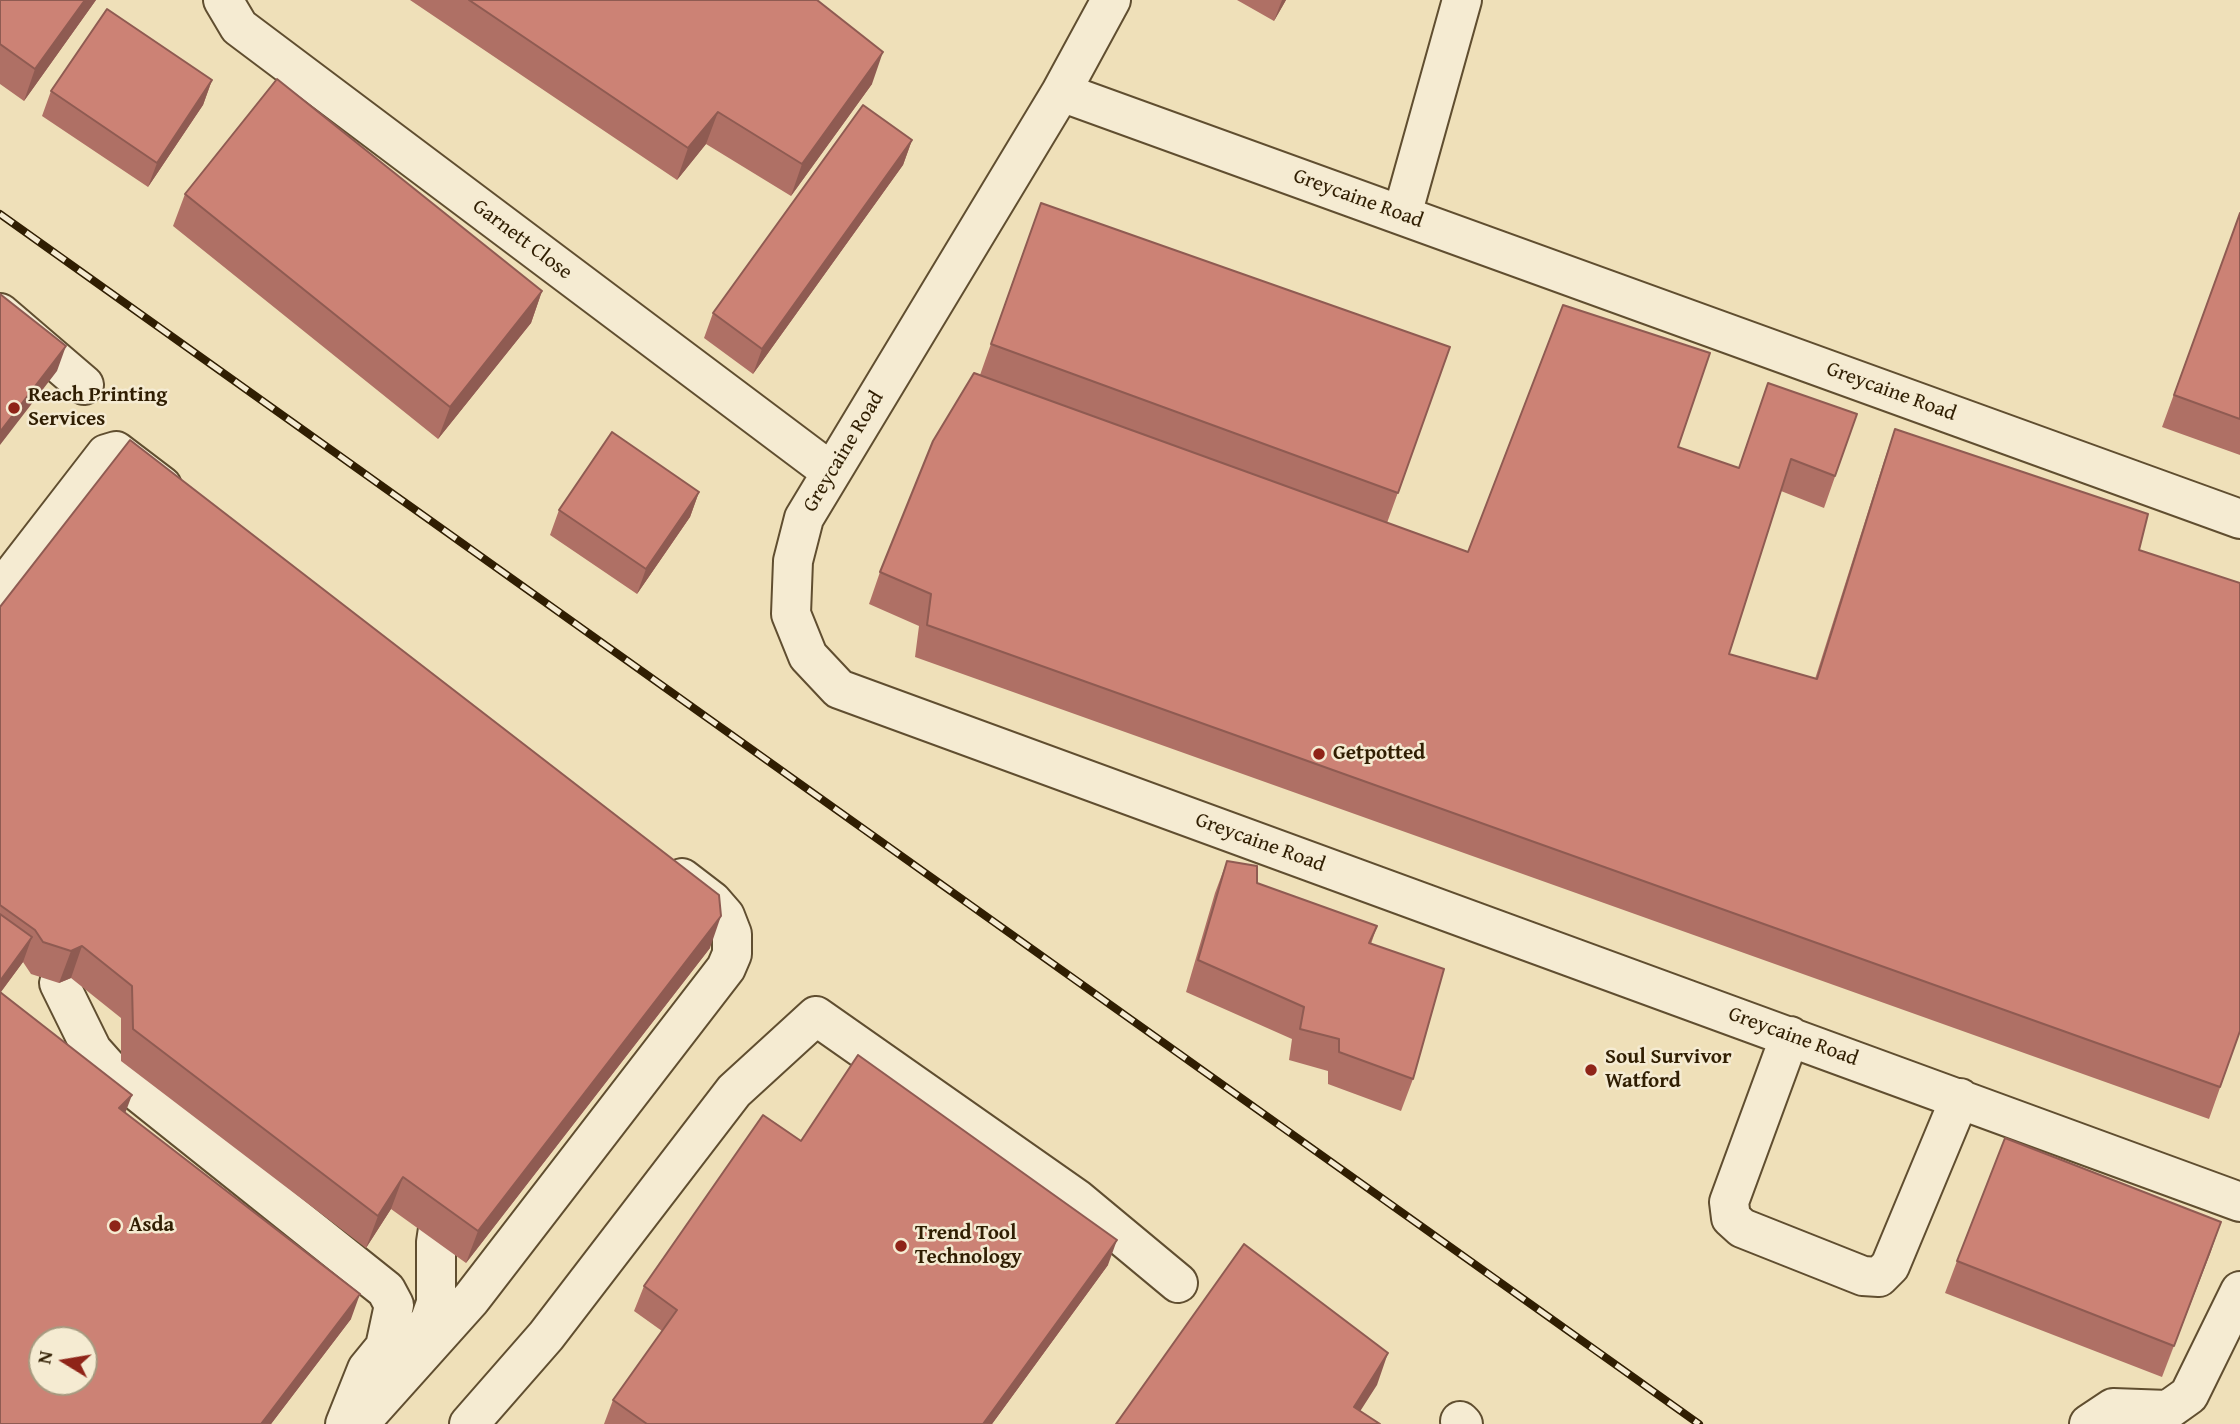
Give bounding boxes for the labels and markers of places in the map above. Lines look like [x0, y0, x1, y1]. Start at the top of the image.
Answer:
place label: Reach Printing Services [28, 383, 167, 433]
marker: Reach Printing Services [6, 400, 22, 416]
place label: Getpotted [1333, 741, 1425, 767]
marker: Getpotted [1311, 746, 1327, 762]
place label: Soul Survivor Watford [1605, 1045, 1732, 1095]
marker: Soul Survivor Watford [1583, 1062, 1599, 1078]
place label: Asda [129, 1213, 174, 1239]
marker: Asda [107, 1218, 123, 1234]
place label: Trend Tool Technology [915, 1221, 1022, 1271]
marker: Trend Tool Technology [893, 1238, 909, 1254]

